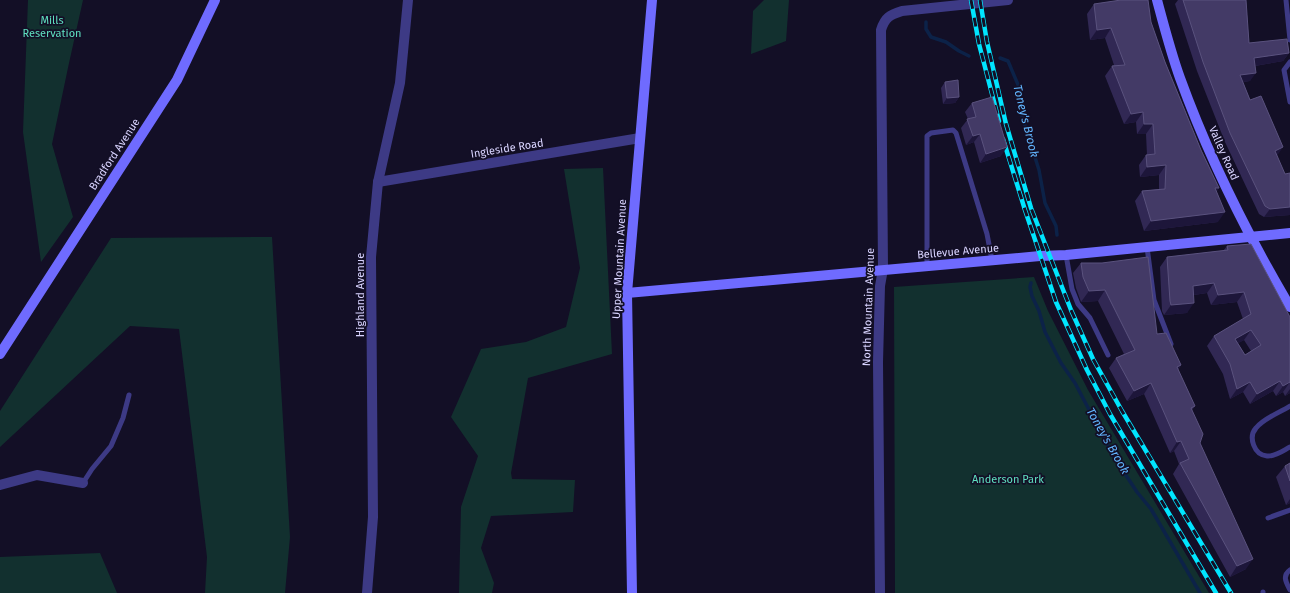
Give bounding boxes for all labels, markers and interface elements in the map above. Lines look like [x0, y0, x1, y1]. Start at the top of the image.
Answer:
park label: Mills Reservation [22, 14, 82, 40]
water label: Toney's Brook [1010, 83, 1042, 159]
street label: Bradford Avenue [86, 116, 142, 193]
street label: Valley Road [1206, 124, 1241, 182]
street label: Ingleside Road [470, 136, 544, 161]
street label: Upper Mountain Avenue [610, 199, 629, 319]
street label: Bellevue Avenue [917, 241, 1000, 262]
street label: North Mountain Avenue [860, 248, 877, 366]
street label: Highland Avenue [354, 253, 367, 337]
water label: Toney's Brook [1083, 405, 1133, 477]
park label: Anderson Park [972, 473, 1044, 486]

